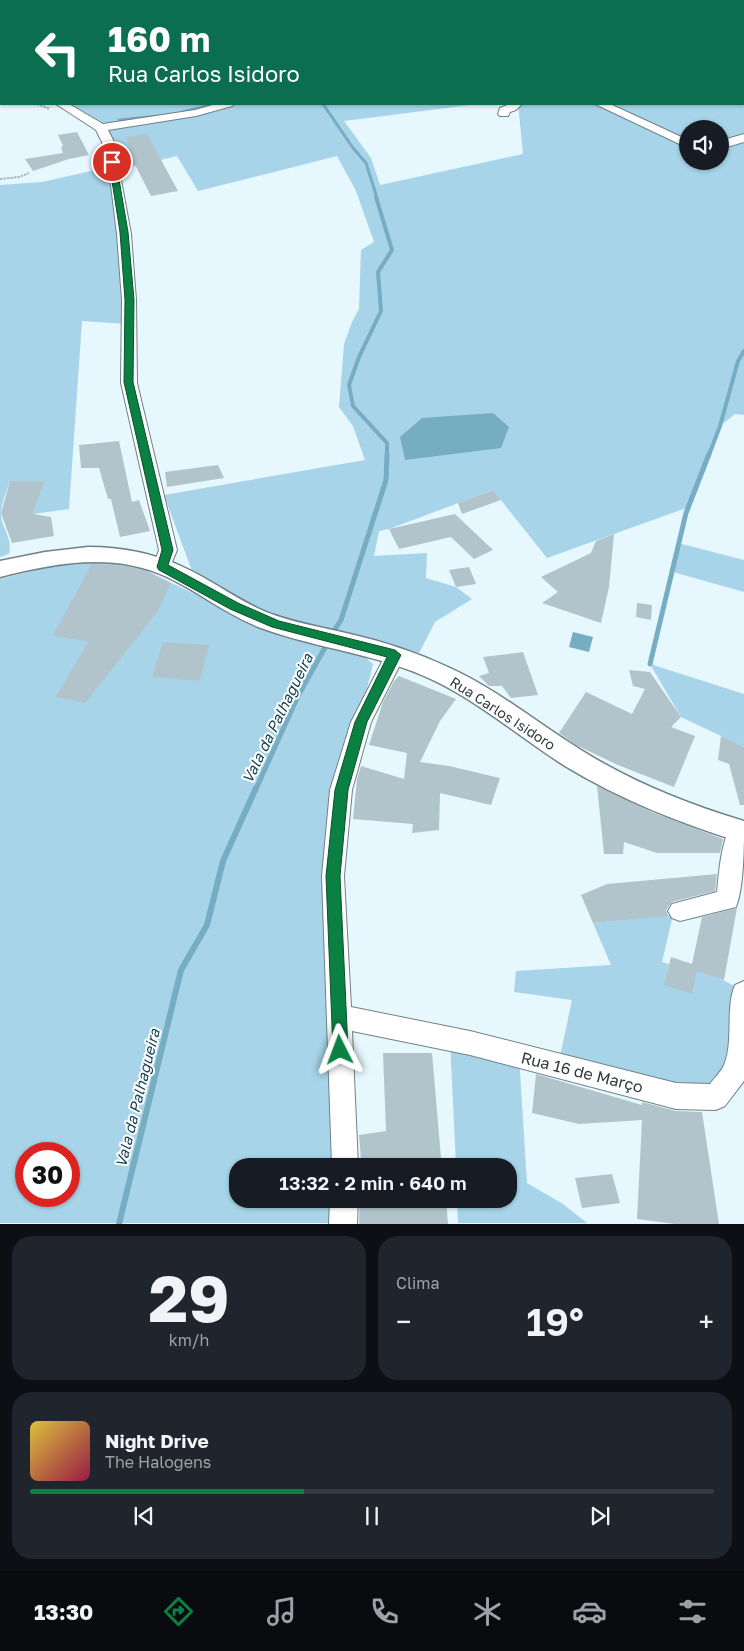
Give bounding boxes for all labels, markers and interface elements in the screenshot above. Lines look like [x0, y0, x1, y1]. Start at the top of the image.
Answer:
text: 160 m [108, 18, 210, 60]
icon: left [25, 20, 90, 85]
text: Rua Carlos Isidoro [108, 60, 300, 87]
map controls [679, 120, 729, 170]
button: sound [679, 120, 729, 170]
pin [91, 141, 133, 183]
icon: arrive [98, 148, 126, 176]
water label: Vala da Palhagueira [238, 650, 317, 786]
street label: Rua Carlos Isidoro [447, 673, 559, 753]
position arrow [313, 1023, 365, 1075]
water label: Vala da Palhagueira [111, 1026, 164, 1169]
street label: Rua 16 de Março [519, 1047, 645, 1097]
speed limit sign: 30 [15, 1142, 80, 1207]
text: 13:32 · 2 min · 640 m [279, 1171, 467, 1194]
text: 29 [149, 1258, 229, 1336]
text: Clima [396, 1273, 440, 1293]
text: 19° [526, 1299, 584, 1344]
text: − [396, 1305, 411, 1338]
text: + [699, 1305, 714, 1338]
text: km/h [169, 1330, 209, 1350]
text: Night Drive [105, 1429, 209, 1452]
text: The Halogens [105, 1452, 211, 1472]
icon: previous [130, 1502, 158, 1530]
icon: pause [358, 1502, 386, 1530]
icon: next [586, 1502, 614, 1530]
icon: directions [161, 1594, 196, 1629]
icon: music [264, 1594, 299, 1629]
icon: phone [367, 1594, 402, 1629]
icon: climate [470, 1594, 505, 1629]
icon: car [572, 1594, 607, 1629]
icon: filters [675, 1594, 710, 1629]
text: 13:30 [34, 1598, 93, 1625]

